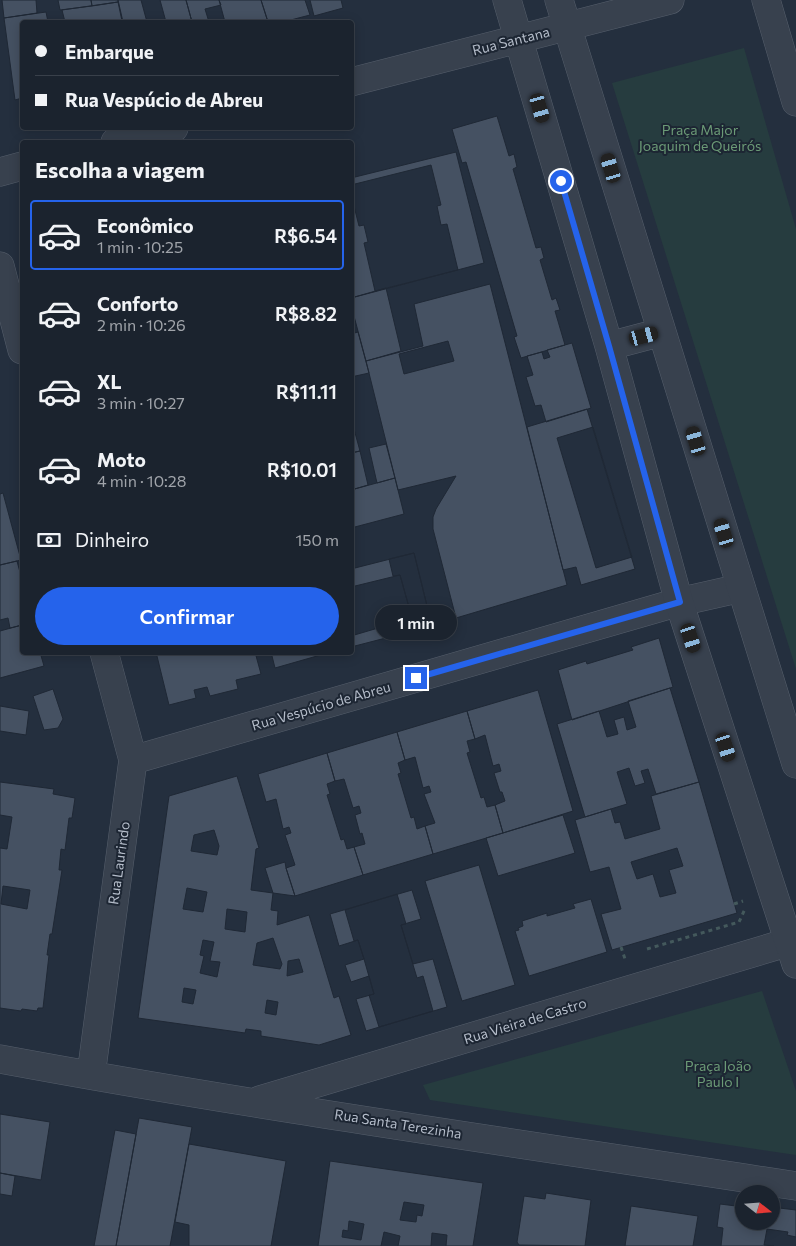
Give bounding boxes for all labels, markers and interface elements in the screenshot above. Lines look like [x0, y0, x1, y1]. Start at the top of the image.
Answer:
street label: Rua Santana [470, 23, 551, 58]
text: Embarque [65, 40, 154, 63]
text: Rua Vespúcio de Abreu [65, 88, 263, 111]
car [528, 92, 551, 124]
park label: Praça Major Joaquim de Queirós [639, 121, 761, 154]
car [599, 151, 622, 185]
text: Escolha a viagem [35, 156, 205, 183]
route start [550, 170, 572, 192]
icon: car [37, 213, 82, 258]
text: Econômico [97, 214, 194, 237]
text: R$6.54 [274, 224, 337, 247]
text: 1 min · 10:25 [97, 237, 183, 256]
icon: car [37, 291, 82, 336]
text: Conforto [97, 292, 178, 315]
text: R$8.82 [275, 302, 337, 325]
text: 2 min · 10:26 [97, 315, 186, 334]
car [627, 325, 660, 347]
icon: car [37, 369, 82, 414]
text: XL [97, 370, 122, 393]
text: R$11.11 [276, 380, 337, 403]
text: 3 min · 10:27 [97, 393, 185, 412]
car [684, 424, 707, 458]
icon: car [37, 447, 82, 492]
text: Moto [97, 448, 146, 471]
text: R$10.01 [267, 458, 337, 481]
text: 4 min · 10:28 [97, 471, 186, 490]
car [712, 516, 735, 550]
icon: cash [35, 526, 63, 554]
text: Dinheiro [75, 528, 149, 551]
text: 150 m [296, 530, 339, 549]
button: Confirmar [35, 587, 339, 645]
callout: 1 min [375, 606, 457, 640]
text: 1 min [397, 613, 435, 632]
car [679, 621, 702, 655]
route end [405, 667, 427, 689]
street label: Rua Vespúcio de Abreu [249, 678, 392, 734]
car [714, 730, 737, 764]
street label: Rua Laurindo [104, 820, 133, 906]
street label: Rua Vieira de Castro [461, 994, 588, 1047]
park label: Praça João Paulo I [685, 1057, 751, 1090]
street label: Rua Santa Terezinha [333, 1105, 463, 1142]
north arrow [735, 1185, 780, 1230]
map controls [735, 1185, 780, 1230]

